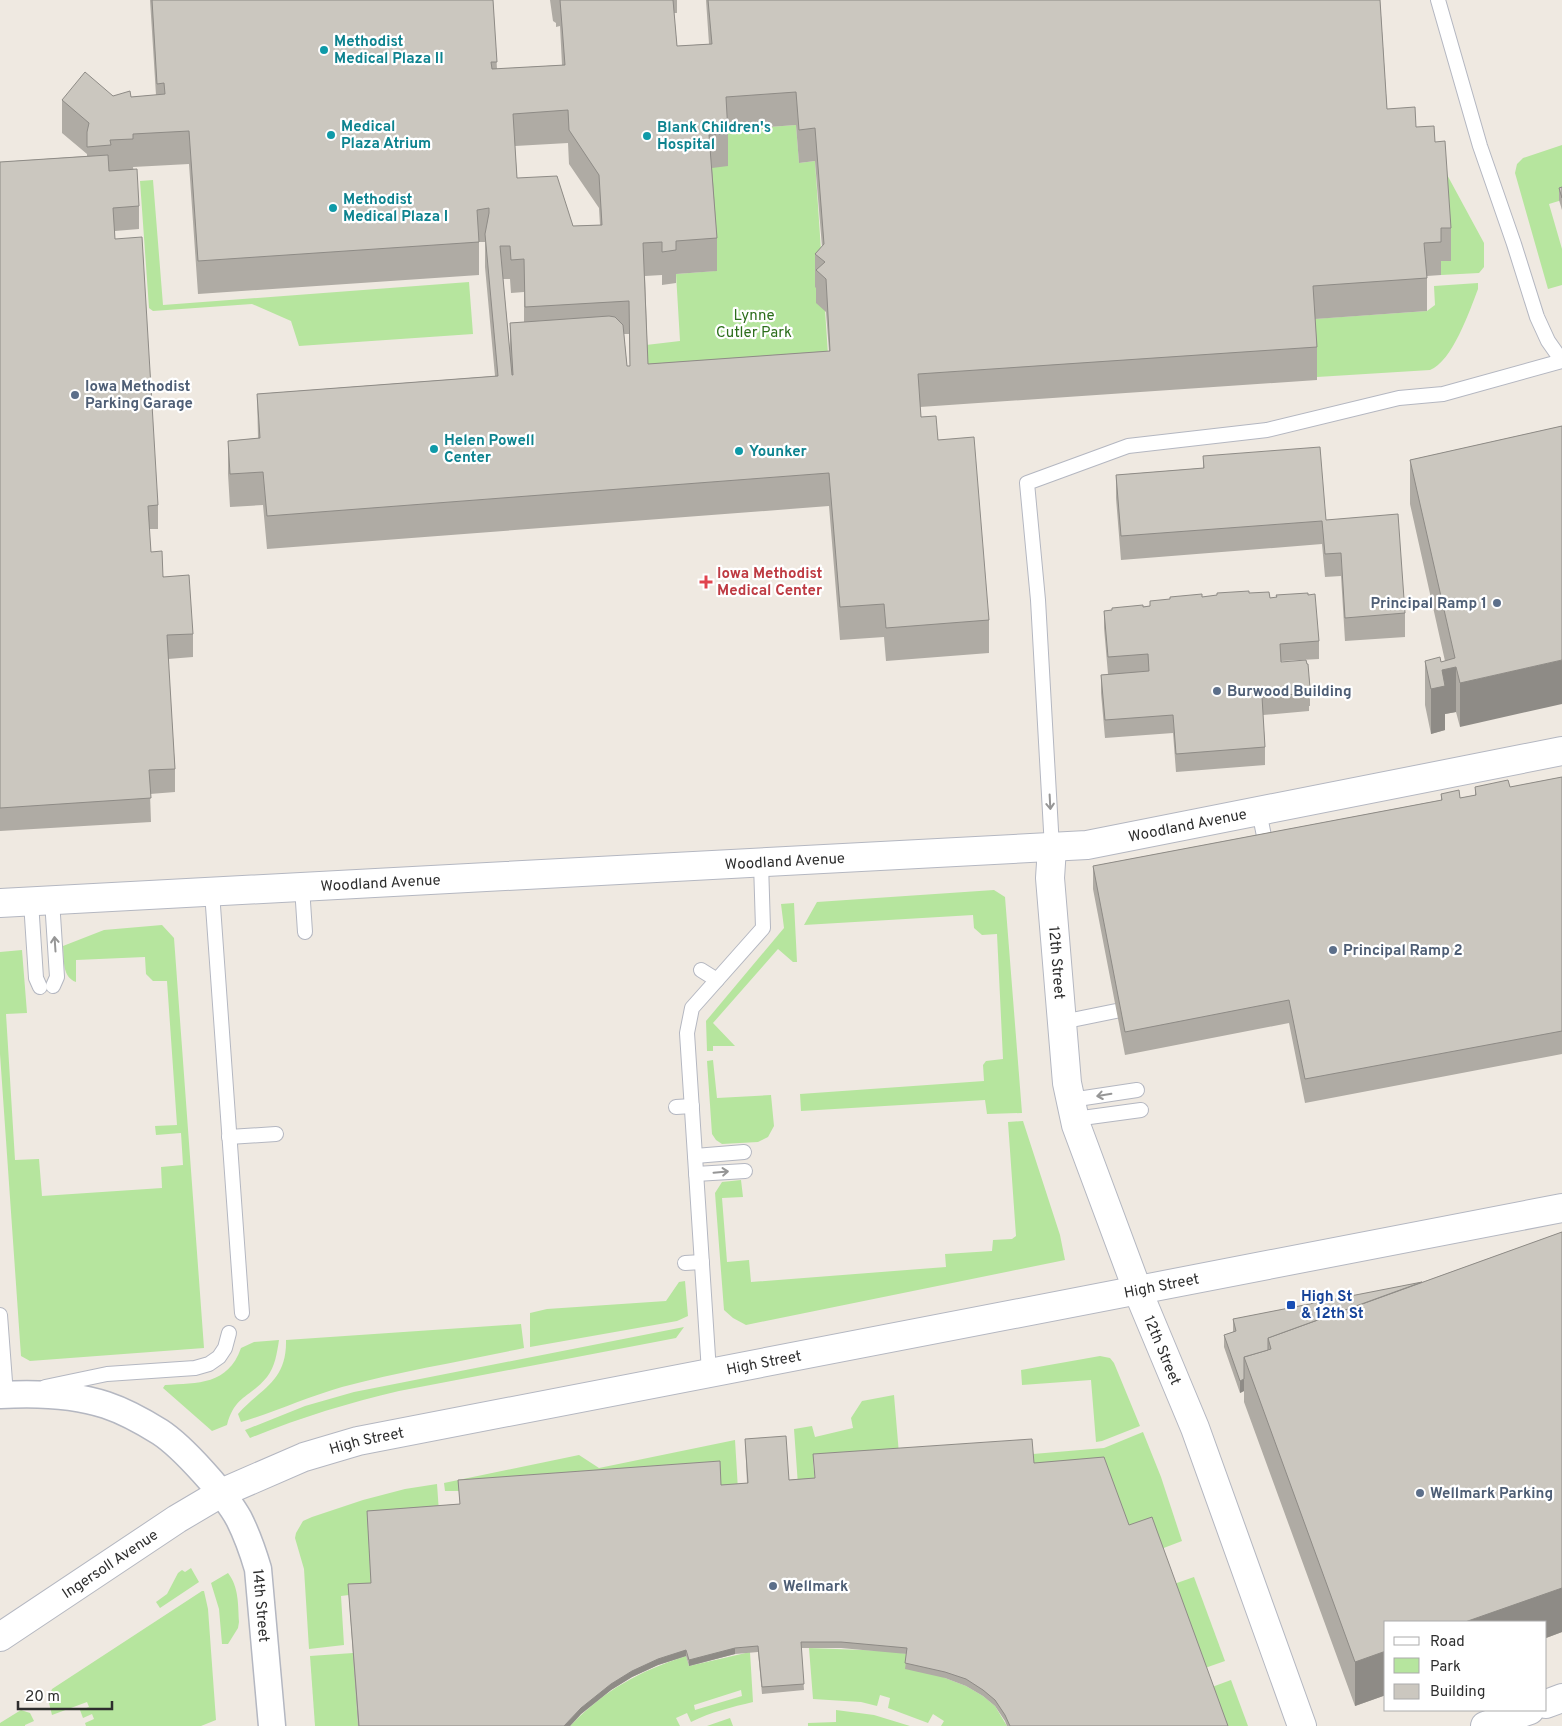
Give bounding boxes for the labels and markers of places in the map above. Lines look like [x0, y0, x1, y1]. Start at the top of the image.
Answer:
place label: Methodist Medical Plaza II [334, 33, 444, 69]
marker: Methodist Medical Plaza II [318, 44, 330, 56]
place label: Medical Plaza Atrium [341, 118, 431, 154]
place label: Blank Children's Hospital [657, 119, 771, 155]
marker: Medical Plaza Atrium [325, 129, 337, 141]
marker: Blank Children's Hospital [641, 130, 653, 142]
place label: Methodist Medical Plaza I [343, 191, 448, 227]
marker: Methodist Medical Plaza I [327, 202, 339, 214]
place label: Iowa Methodist Parking Garage [85, 378, 193, 414]
marker: Iowa Methodist Parking Garage [69, 389, 81, 401]
place label: Helen Powell Center [444, 432, 535, 468]
marker: Helen Powell Center [428, 443, 440, 455]
place label: Younker [749, 443, 808, 462]
marker: Younker [733, 445, 745, 457]
place label: Iowa Methodist Medical Center [717, 565, 823, 601]
marker: Iowa Methodist Medical Center [699, 575, 713, 589]
place label: Principal Ramp 1 [1370, 595, 1487, 614]
marker: Principal Ramp 1 [1491, 597, 1503, 609]
place label: Burwood Building [1227, 683, 1352, 702]
marker: Burwood Building [1211, 685, 1223, 697]
place label: Principal Ramp 2 [1343, 942, 1463, 961]
marker: Principal Ramp 2 [1327, 944, 1339, 956]
place label: High St & 12th St [1301, 1288, 1364, 1324]
marker: High St & 12th St [1285, 1299, 1297, 1311]
place label: Wellmark Parking [1430, 1485, 1553, 1504]
marker: Wellmark Parking [1414, 1487, 1426, 1499]
place label: Wellmark [783, 1578, 848, 1597]
marker: Wellmark [767, 1580, 779, 1592]

